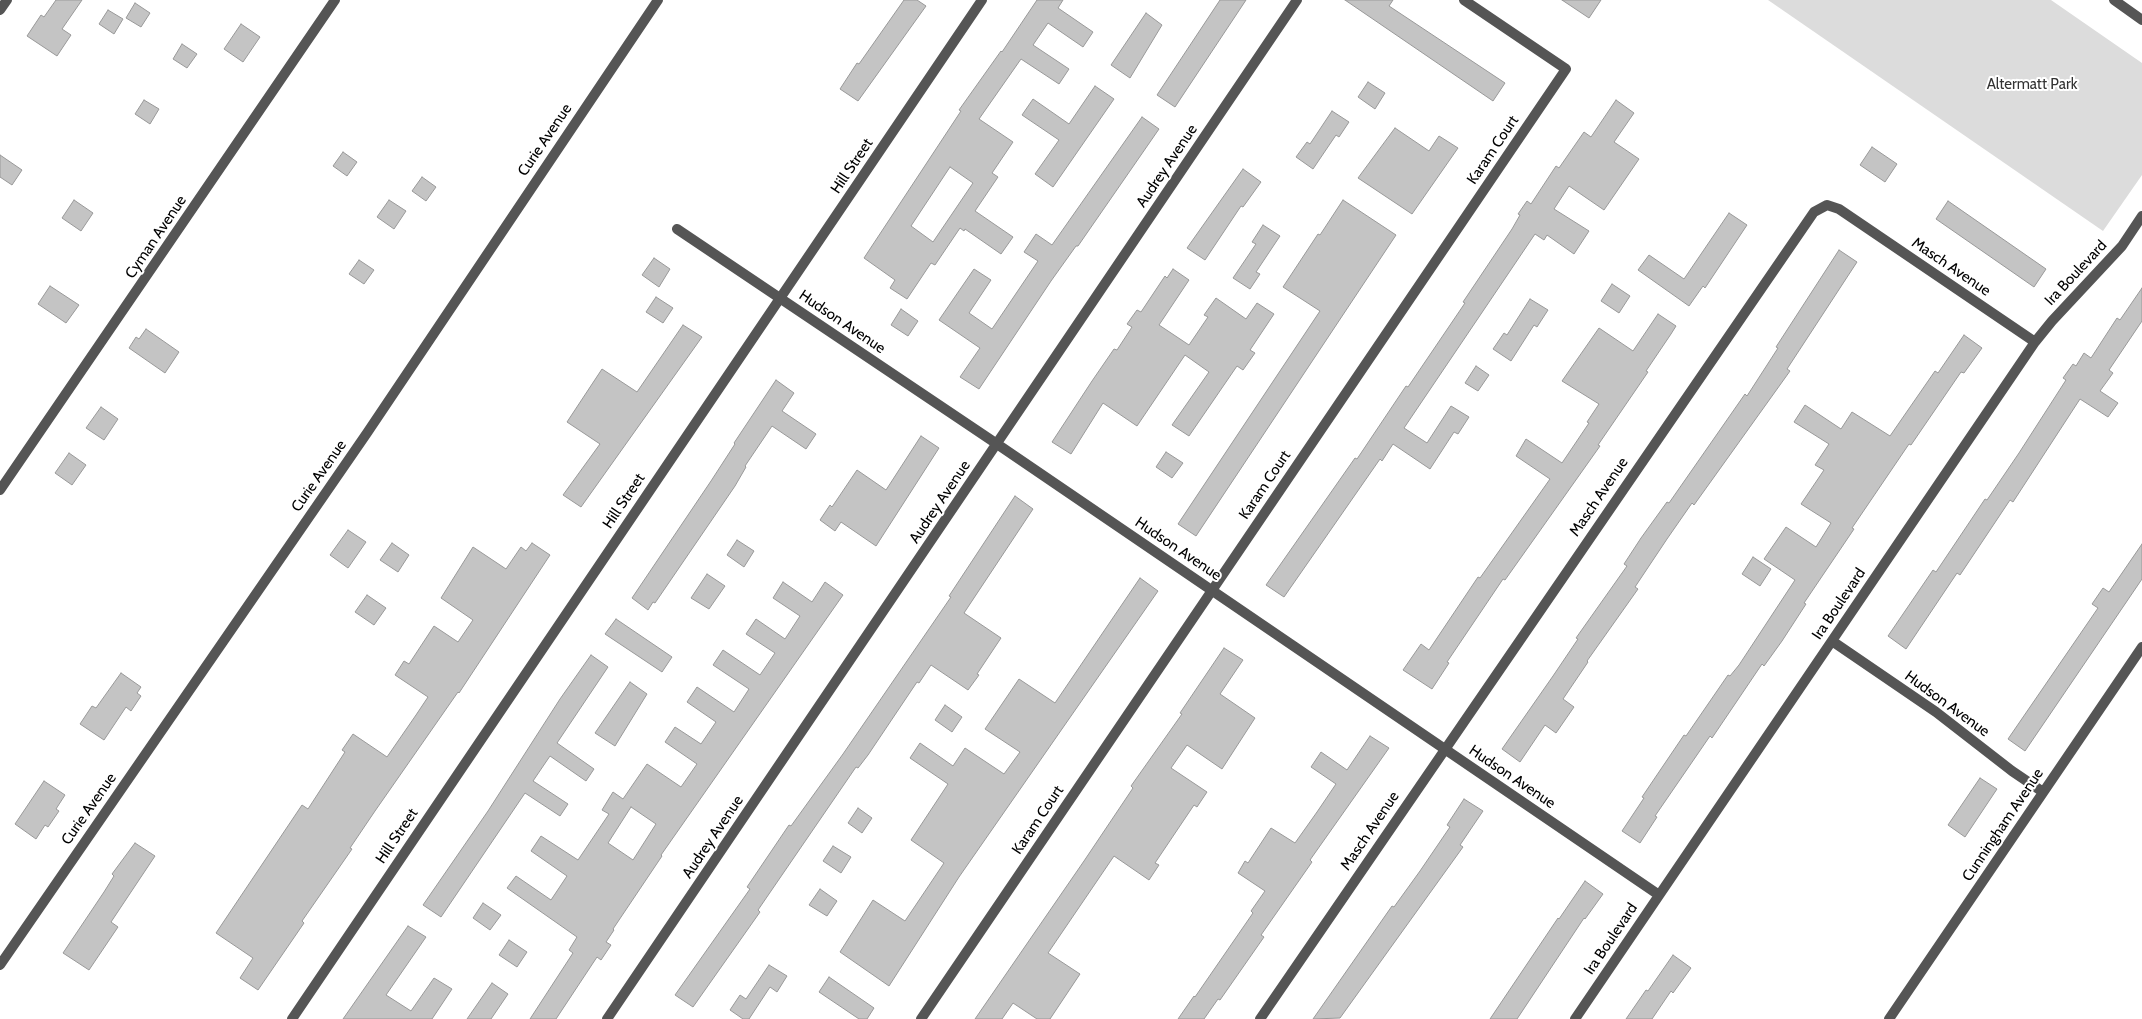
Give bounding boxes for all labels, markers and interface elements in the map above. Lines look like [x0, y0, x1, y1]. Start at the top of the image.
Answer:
park label: Altermatt Park [1987, 76, 2077, 94]
street label: Curie Avenue [514, 100, 576, 180]
street label: Karam Court [1463, 112, 1523, 188]
street label: Audrey Avenue [1133, 121, 1201, 211]
street label: Hill Street [827, 135, 877, 197]
street label: Cyman Avenue [122, 192, 190, 282]
street label: Masch Avenue [1908, 234, 1994, 300]
street label: Ira Boulevard [2041, 237, 2111, 309]
street label: Hudson Avenue [795, 286, 889, 358]
street label: Curie Avenue [288, 437, 350, 515]
street label: Karam Court [1235, 447, 1295, 523]
street label: Masch Avenue [1566, 454, 1632, 540]
street label: Audrey Avenue [906, 457, 974, 547]
street label: Hill Street [599, 470, 649, 532]
street label: Hudson Avenue [1131, 513, 1225, 585]
street label: Ira Boulevard [1808, 565, 1870, 643]
street label: Hudson Avenue [1901, 667, 1993, 741]
street label: Hudson Avenue [1465, 741, 1559, 813]
street label: Cunningham Avenue [1959, 765, 2047, 885]
street label: Curie Avenue [58, 770, 120, 848]
street label: Karam Court [1008, 782, 1068, 858]
street label: Masch Avenue [1337, 788, 1403, 874]
street label: Audrey Avenue [679, 792, 747, 882]
street label: Hill Street [372, 805, 422, 867]
street label: Ira Boulevard [1580, 900, 1642, 978]

